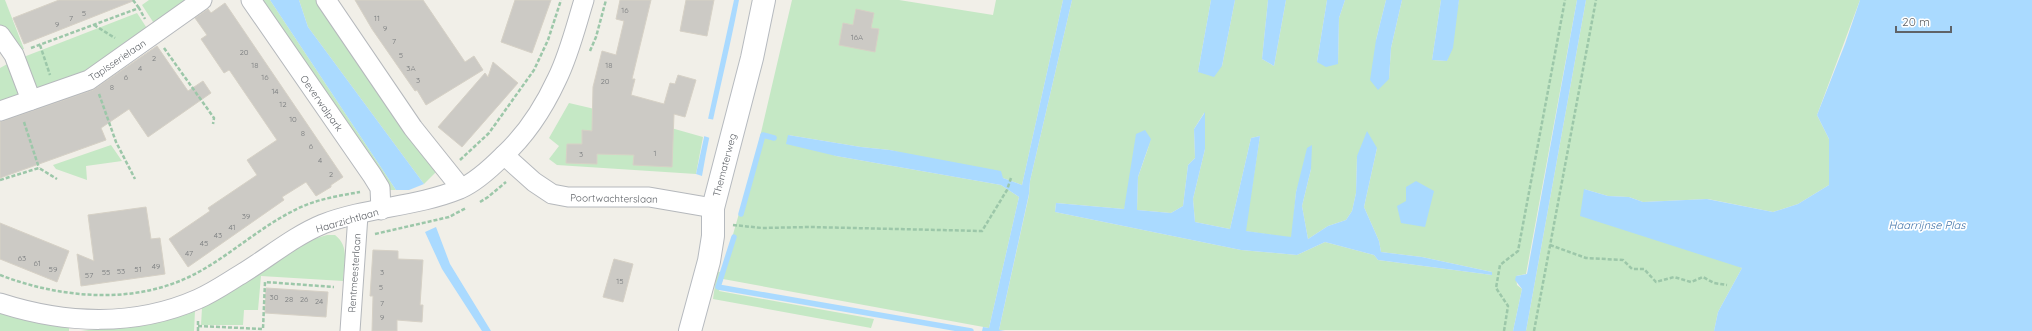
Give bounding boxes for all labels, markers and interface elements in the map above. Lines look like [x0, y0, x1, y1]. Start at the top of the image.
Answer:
house number: 16 [621, 5, 629, 15]
house number: 5 [82, 8, 86, 18]
scale bar [1896, 8, 1951, 34]
house number: 7 [69, 13, 73, 23]
house number: 11 [374, 13, 380, 23]
text: 20 m [1902, 14, 1930, 29]
house number: 9 [55, 19, 60, 29]
house number: 9 [383, 23, 388, 33]
house number: 16A [851, 32, 863, 42]
street label: Tapisserielaan [86, 36, 148, 84]
house number: 7 [392, 36, 396, 46]
house number: 20 [239, 47, 249, 57]
house number: 5 [399, 50, 403, 60]
house number: 2 [152, 53, 157, 63]
house number: 18 [251, 60, 259, 70]
house number: 18 [605, 60, 613, 70]
house number: 4 [138, 63, 142, 73]
house number: 3A [406, 63, 416, 73]
house number: 6 [124, 72, 129, 82]
house number: 16 [261, 72, 269, 82]
street label: Oeverwalpark [297, 73, 346, 134]
house number: 3 [416, 75, 420, 85]
house number: 20 [600, 76, 610, 86]
house number: 8 [110, 82, 114, 92]
house number: 14 [271, 86, 279, 96]
house number: 12 [279, 99, 287, 109]
house number: 10 [289, 114, 297, 124]
house number: 8 [301, 128, 305, 138]
street label: Thematerweg [710, 132, 739, 198]
house number: 6 [309, 141, 314, 151]
house number: 1 [654, 148, 657, 158]
house number: 3 [579, 149, 583, 159]
house number: 4 [318, 155, 322, 165]
house number: 2 [329, 169, 334, 179]
street label: Poortwachterslaan [570, 191, 658, 206]
street label: Haarzichtlaan [314, 205, 380, 236]
house number: 39 [242, 211, 251, 221]
water label: Haarrijnse Plas [1889, 218, 1966, 232]
house number: 41 [228, 222, 236, 232]
house number: 43 [214, 230, 222, 240]
street label: Rentmeesterlaan [345, 233, 364, 313]
house number: 45 [200, 238, 208, 248]
house number: 47 [185, 248, 193, 258]
house number: 63 [18, 253, 26, 263]
house number: 61 [33, 258, 41, 268]
house number: 49 [152, 261, 161, 271]
house number: 59 [49, 264, 58, 274]
house number: 51 [134, 264, 142, 274]
house number: 53 [117, 266, 125, 276]
house number: 55 [102, 267, 110, 277]
house number: 3 [380, 267, 384, 277]
house number: 57 [85, 270, 93, 280]
house number: 15 [616, 276, 624, 286]
house number: 5 [379, 282, 383, 292]
house number: 30 [270, 292, 279, 302]
house number: 28 [285, 294, 293, 304]
house number: 26 [300, 294, 309, 304]
house number: 24 [315, 296, 323, 306]
house number: 7 [380, 298, 384, 308]
house number: 9 [380, 312, 385, 322]

